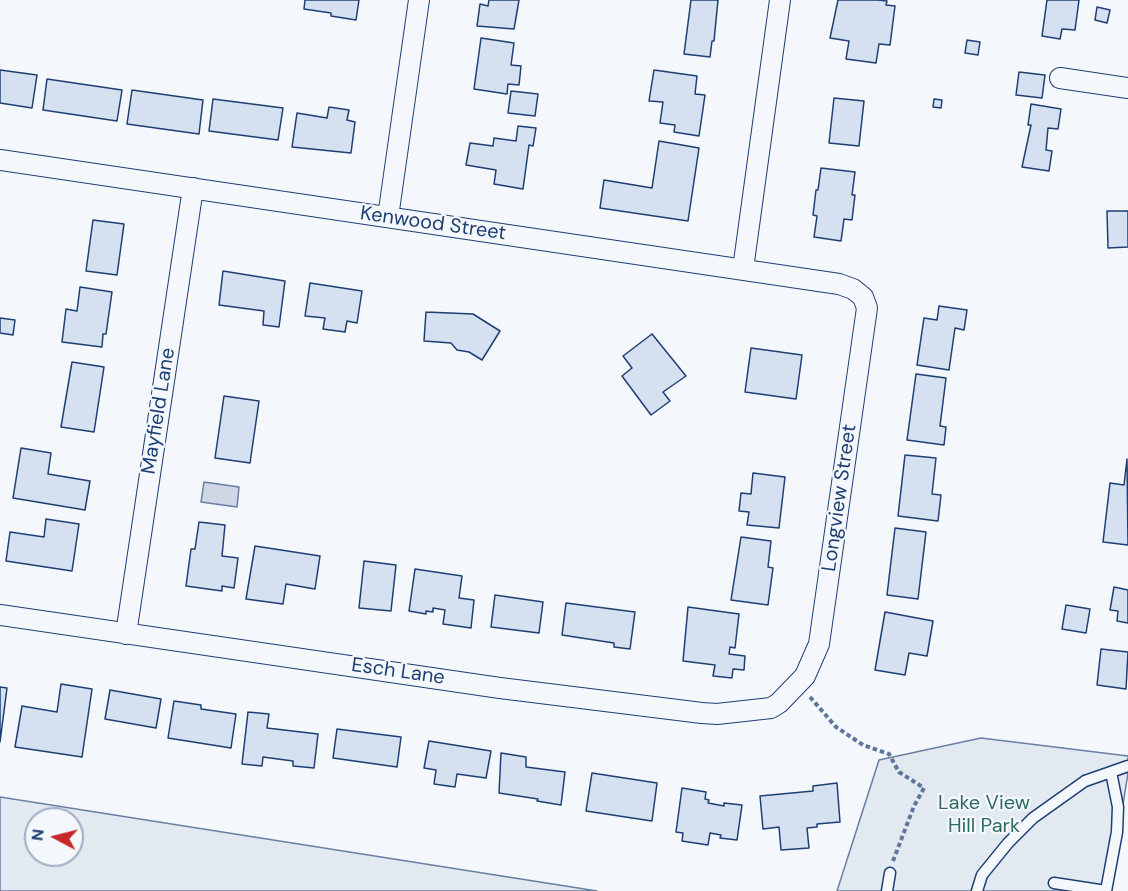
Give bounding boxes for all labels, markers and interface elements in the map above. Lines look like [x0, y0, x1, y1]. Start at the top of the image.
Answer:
street label: Kenwood Street [359, 202, 507, 246]
street label: Mayfield Lane [137, 346, 181, 476]
street label: Longview Street [818, 423, 862, 573]
street label: Esch Lane [350, 654, 446, 690]
park label: Lake View Hill Park [938, 792, 1030, 839]
north arrow [24, 807, 84, 867]
text: N [26, 828, 49, 842]

